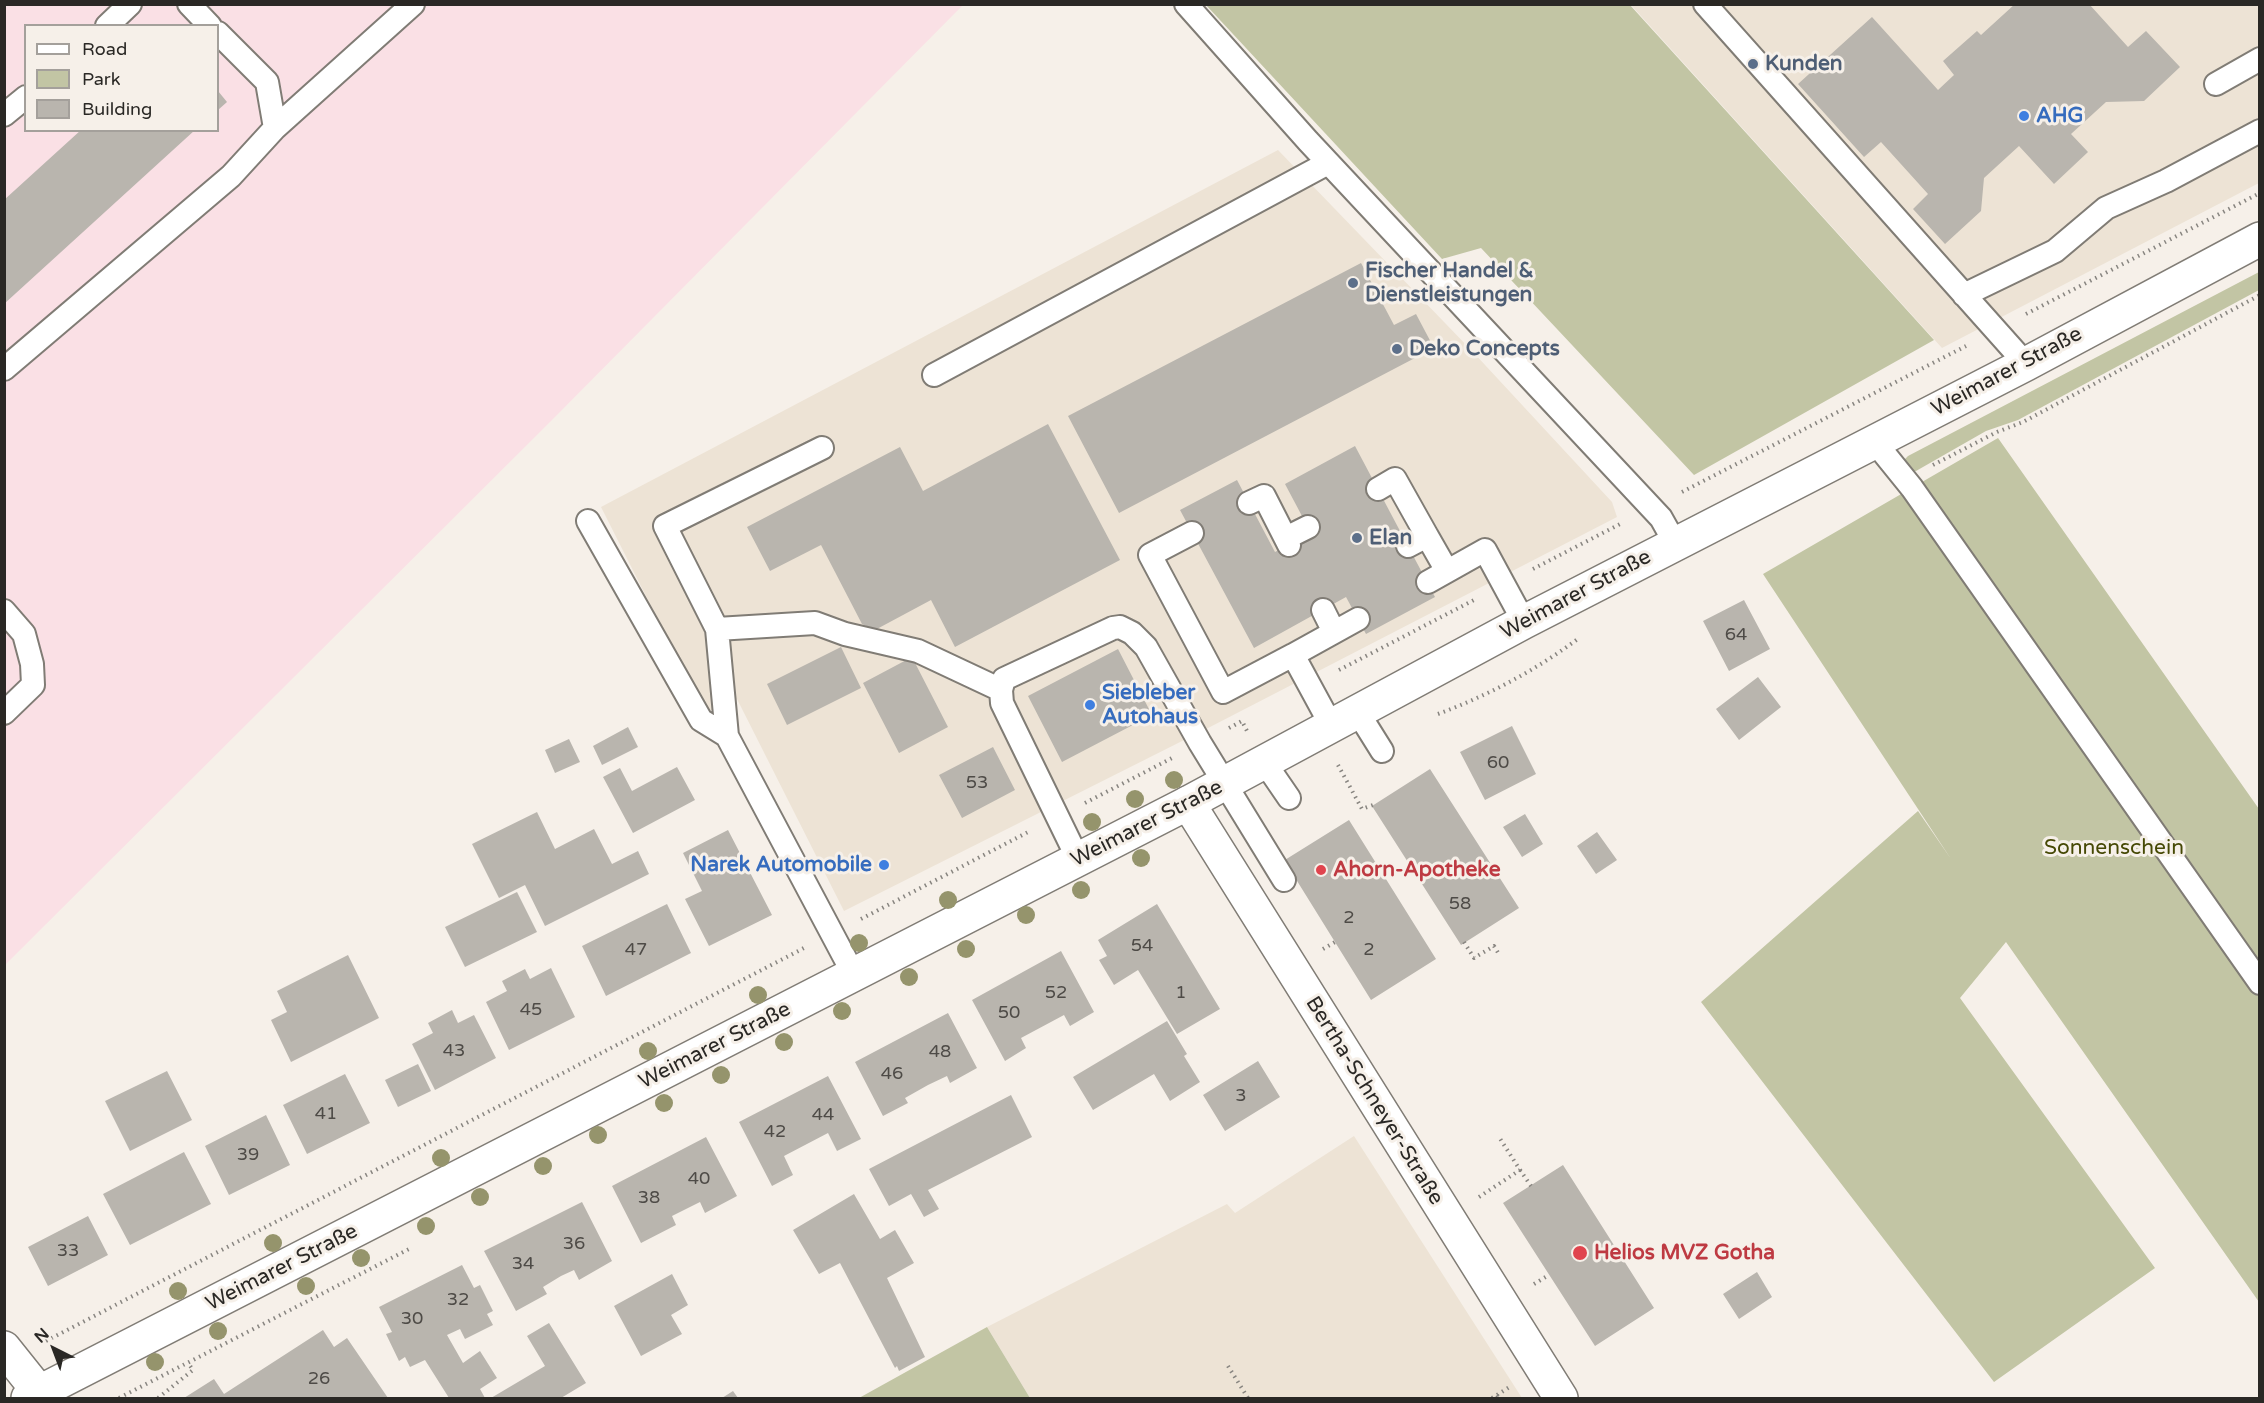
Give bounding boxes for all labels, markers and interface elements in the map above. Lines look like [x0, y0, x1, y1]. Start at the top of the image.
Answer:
legend [24, 24, 219, 132]
text: Road [82, 38, 127, 60]
place label: Kunden [1765, 51, 1843, 77]
marker: Kunden [1746, 57, 1760, 71]
text: Park [82, 68, 120, 90]
text: Building [82, 98, 152, 120]
place label: AHG [2036, 103, 2083, 129]
marker: AHG [2017, 109, 2031, 123]
place label: Fischer Handel & Dienstleistungen [1365, 258, 1534, 308]
marker: Fischer Handel & Dienstleistungen [1346, 276, 1360, 290]
street label: Weimarer Straße [1928, 322, 2086, 422]
place label: Deko Concepts [1409, 336, 1560, 362]
marker: Deko Concepts [1390, 342, 1404, 356]
place label: Elan [1369, 525, 1412, 551]
marker: Elan [1350, 531, 1364, 545]
street label: Weimarer Straße [1497, 545, 1655, 645]
house number: 64 [1725, 624, 1747, 646]
place label: Siebleber Autohaus [1102, 680, 1198, 730]
marker: Siebleber Autohaus [1083, 698, 1097, 712]
house number: 60 [1487, 752, 1509, 774]
house number: 53 [966, 772, 988, 794]
street label: Weimarer Straße [1067, 775, 1227, 873]
park label: Sonnenschein [2044, 835, 2184, 861]
place label: Narek Automobile [690, 852, 872, 878]
place label: Ahorn-Apotheke [1333, 857, 1501, 883]
marker: Narek Automobile [877, 858, 891, 872]
marker: Ahorn-Apotheke [1314, 863, 1328, 877]
house number: 58 [1449, 893, 1471, 915]
house number: 2 [1343, 907, 1355, 929]
house number: 54 [1131, 935, 1153, 957]
house number: 47 [625, 939, 647, 961]
house number: 2 [1363, 939, 1375, 961]
house number: 52 [1045, 982, 1067, 1004]
house number: 1 [1175, 982, 1187, 1004]
street label: Bertha-Schneyer-Straße [1299, 992, 1449, 1210]
street label: Weimarer Straße [635, 997, 795, 1095]
house number: 45 [520, 999, 542, 1021]
house number: 50 [998, 1002, 1020, 1024]
house number: 43 [443, 1040, 465, 1062]
house number: 48 [929, 1041, 951, 1063]
house number: 46 [881, 1063, 903, 1085]
house number: 3 [1235, 1085, 1247, 1107]
house number: 41 [315, 1103, 337, 1125]
house number: 44 [812, 1104, 834, 1126]
house number: 42 [764, 1121, 786, 1143]
house number: 39 [237, 1144, 259, 1166]
house number: 40 [688, 1168, 710, 1190]
house number: 38 [638, 1187, 660, 1209]
street label: Weimarer Straße [202, 1219, 362, 1317]
house number: 36 [563, 1233, 585, 1255]
house number: 33 [57, 1240, 79, 1262]
place label: Helios MVZ Gotha [1594, 1240, 1775, 1266]
marker: Helios MVZ Gotha [1571, 1244, 1589, 1262]
house number: 34 [512, 1253, 534, 1275]
house number: 32 [447, 1289, 469, 1311]
house number: 30 [401, 1308, 423, 1330]
north arrow [24, 1319, 84, 1379]
text: N [30, 1324, 53, 1347]
house number: 26 [308, 1368, 330, 1390]

